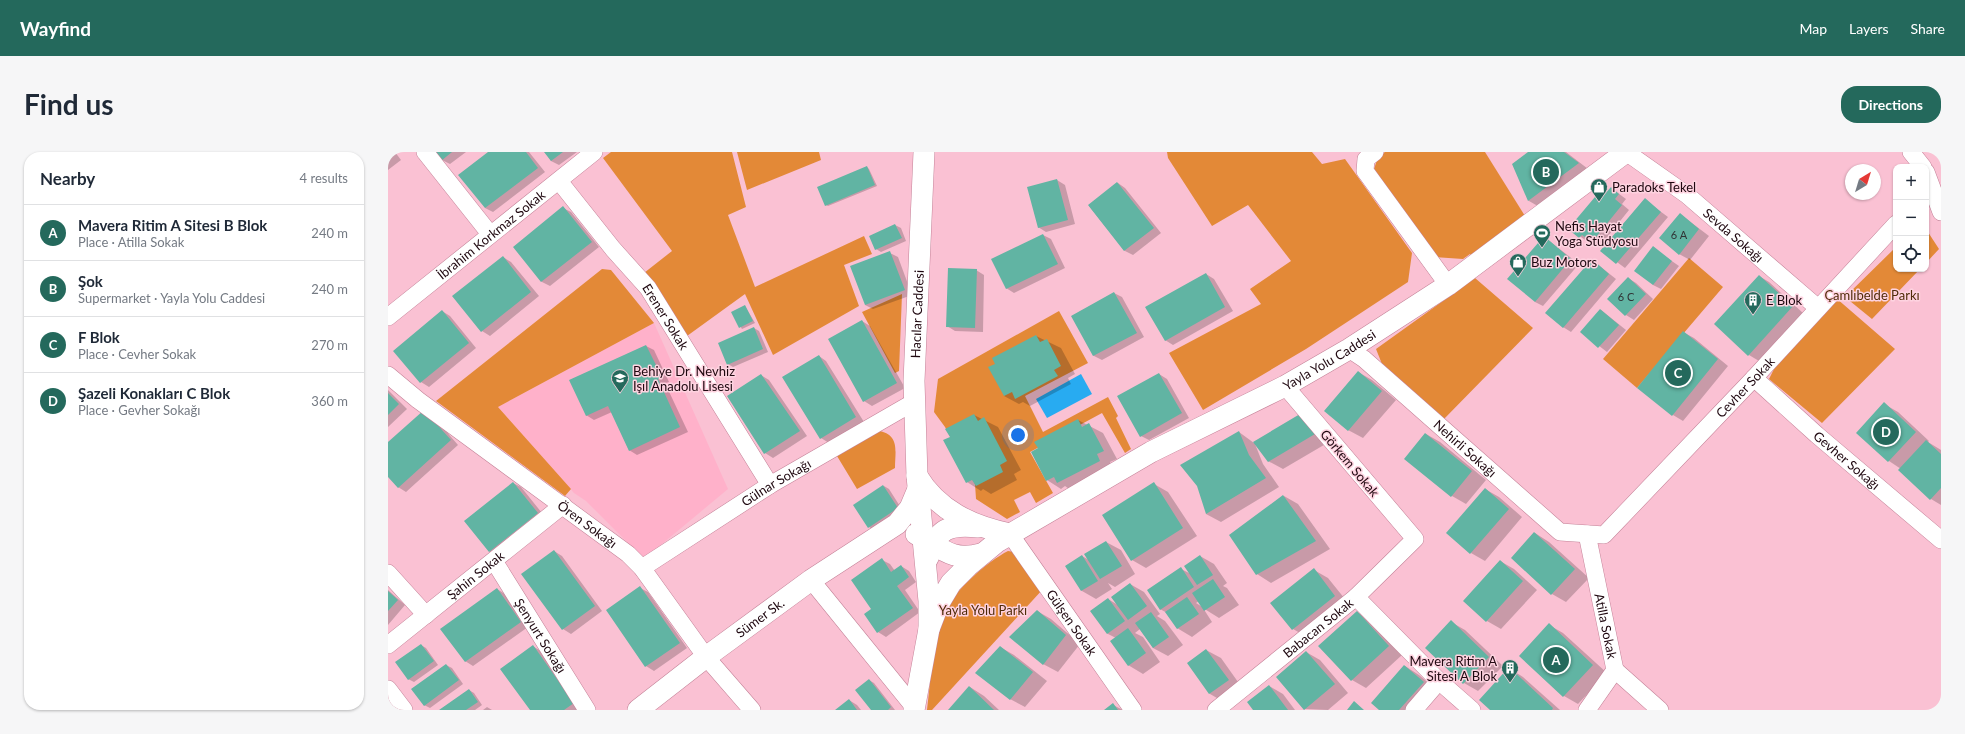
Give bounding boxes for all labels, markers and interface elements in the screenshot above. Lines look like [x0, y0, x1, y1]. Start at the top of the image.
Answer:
text: Wayfind [20, 17, 91, 40]
text: Map [1799, 20, 1827, 37]
text: Layers [1849, 20, 1889, 37]
text: Share [1911, 20, 1945, 37]
button: Directions [1841, 86, 1941, 123]
text: Find us [24, 87, 114, 121]
pin: B [1533, 157, 1559, 187]
north arrow [1845, 164, 1881, 200]
map controls [1893, 164, 1929, 272]
button: + [1893, 164, 1929, 200]
text: Nearby [40, 168, 95, 189]
text: 4 results [300, 170, 348, 186]
shop icon: Paradoks Tekel [1589, 177, 1609, 202]
place label: Paradoks Tekel [1612, 179, 1696, 195]
street label: İbrahim Korkmaz Sokak [434, 186, 548, 283]
button: − [1893, 200, 1929, 236]
street label: Sevda Sokağı [1700, 205, 1767, 266]
text: Mavera Ritim A Sitesi B Blok [78, 216, 267, 234]
place label: Nefis Hayat Yoga Stüdyosu [1555, 218, 1638, 249]
sports icon: Nefis Hayat Yoga Stüdyosu [1532, 223, 1552, 248]
text: A [48, 225, 58, 241]
text: 240 m [311, 225, 348, 241]
house number: 6 A [1671, 228, 1688, 241]
text: Place · Atilla Sokak [78, 234, 184, 250]
button: locate [1893, 236, 1929, 272]
shop icon: Buz Motors [1508, 252, 1528, 277]
place label: Buz Motors [1531, 254, 1598, 270]
street label: Hacılar Caddesi [907, 270, 927, 359]
text: Şok [78, 272, 103, 290]
text: B [49, 281, 57, 297]
text: 240 m [311, 281, 348, 297]
street label: Erener Sokak [639, 281, 692, 353]
park label: Çamlıbelde Parkı [1824, 287, 1920, 303]
text: Supermarket · Yayla Yolu Caddesi [78, 290, 265, 306]
house number: 6 C [1618, 290, 1635, 303]
building icon: E Blok [1743, 290, 1763, 315]
place label: E Blok [1766, 292, 1803, 308]
street label: Yayla Yolu Caddesi [1280, 326, 1379, 394]
text: F Blok [78, 328, 120, 346]
text: C [49, 337, 57, 353]
text: 270 m [311, 337, 348, 353]
text: Place · Cevher Sokak [78, 346, 196, 362]
street label: Cevher Sokak [1712, 353, 1778, 421]
pin: C [1665, 358, 1691, 388]
place label: Behiye Dr. Nevhiz Işıl Anadolu Lisesi [633, 363, 735, 394]
school or university icon: Behiye Dr. Nevhiz Işıl Anadolu Lisesi [610, 368, 630, 393]
text: Şazeli Konakları C Blok [78, 384, 230, 402]
text: D [48, 393, 58, 409]
text: 360 m [311, 393, 348, 409]
text: Place · Gevher Sokağı [78, 402, 200, 418]
street label: Nehirli Sokağı [1430, 416, 1500, 480]
pin: D [1873, 417, 1899, 447]
your location [1008, 425, 1028, 445]
street label: Görkem Sokak [1317, 426, 1383, 500]
street label: Gevher Sokağı [1810, 428, 1883, 493]
street label: Gülnar Sokağı [738, 455, 814, 510]
street label: Ören Sokağı [555, 497, 620, 551]
street label: Şahin Sokak [444, 547, 508, 603]
street label: Gülşen Sokak [1043, 586, 1101, 659]
street label: Atilla Sokak [1591, 592, 1621, 661]
street label: Sümer Sk. [732, 594, 787, 641]
street label: Babacan Sokak [1279, 594, 1357, 661]
street label: Şenyurt Sokağı [511, 595, 570, 676]
park label: Yayla Yolu Parkı [939, 602, 1027, 618]
pin: A [1543, 645, 1569, 675]
place label: Mavera Ritim A Sitesi A Blok [1409, 653, 1497, 684]
building icon: Mavera Ritim A Sitesi A Blok [1500, 658, 1520, 683]

